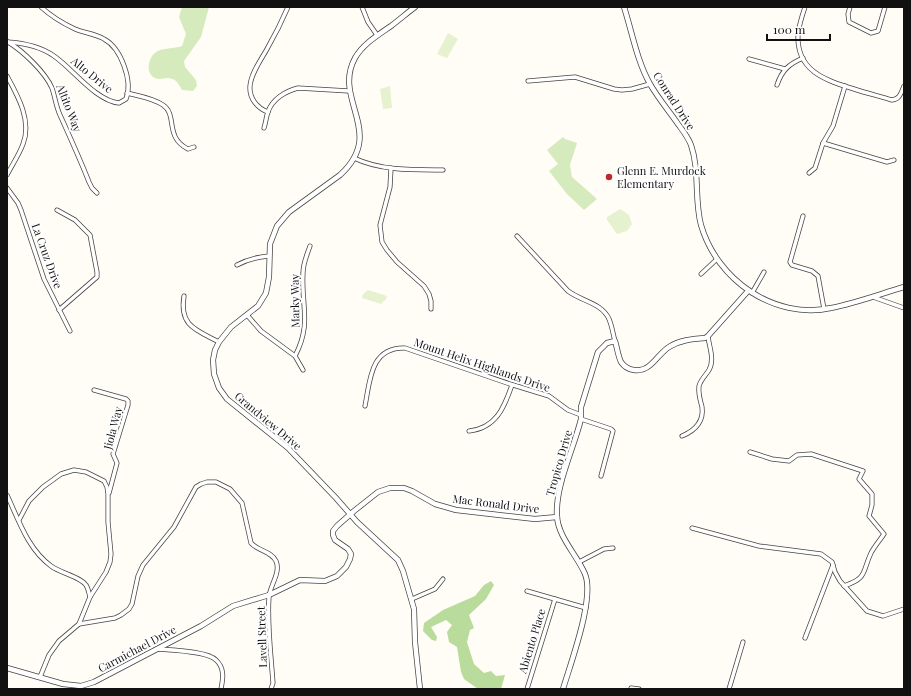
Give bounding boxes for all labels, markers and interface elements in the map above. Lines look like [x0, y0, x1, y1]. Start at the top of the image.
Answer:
scale bar [767, 16, 830, 42]
text: 100 m [773, 21, 806, 37]
street label: Alto Drive [68, 53, 117, 96]
street label: Conrad Drive [650, 69, 699, 133]
street label: Altito Way [53, 81, 86, 134]
place label: Glenn E. Murdock Elementary [617, 163, 706, 191]
marker: Glenn E. Murdock Elementary [604, 172, 614, 182]
street label: La Cruz Drive [29, 221, 66, 291]
street label: Marky Way [287, 274, 302, 328]
street label: Mount Helix Highlands Drive [412, 334, 553, 395]
street label: Grandview Drive [232, 388, 305, 453]
street label: Jiola Way [99, 404, 126, 452]
street label: Tropico Drive [542, 428, 575, 498]
street label: Mac Ronald Drive [452, 491, 541, 516]
street label: Lavell Street [253, 606, 270, 668]
street label: Abiento Place [514, 606, 549, 676]
street label: Carmichael Drive [95, 621, 179, 676]

